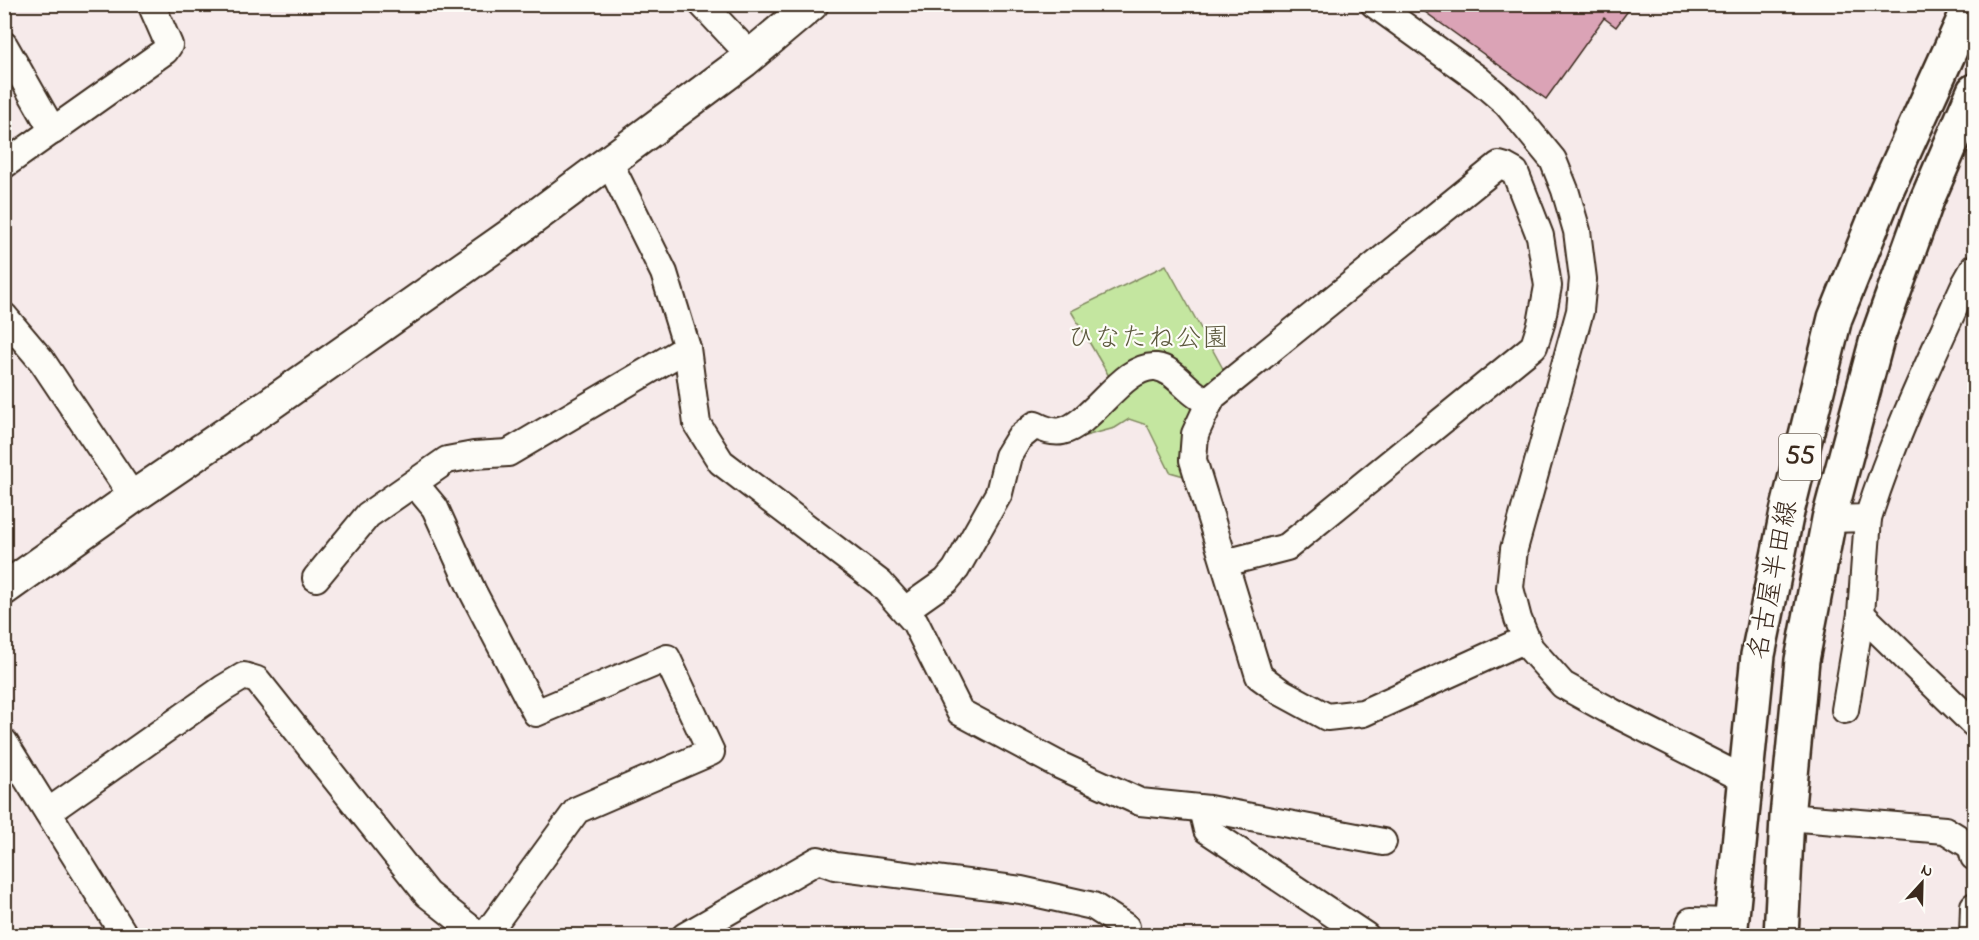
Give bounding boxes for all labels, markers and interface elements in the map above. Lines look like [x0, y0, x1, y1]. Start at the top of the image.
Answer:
park label: ひなたね公園 [1067, 320, 1229, 359]
road number: 55 [1779, 434, 1821, 480]
street label: 名古屋半田線 [1739, 497, 1809, 663]
north arrow [1892, 853, 1952, 913]
text: N [1917, 858, 1937, 884]

